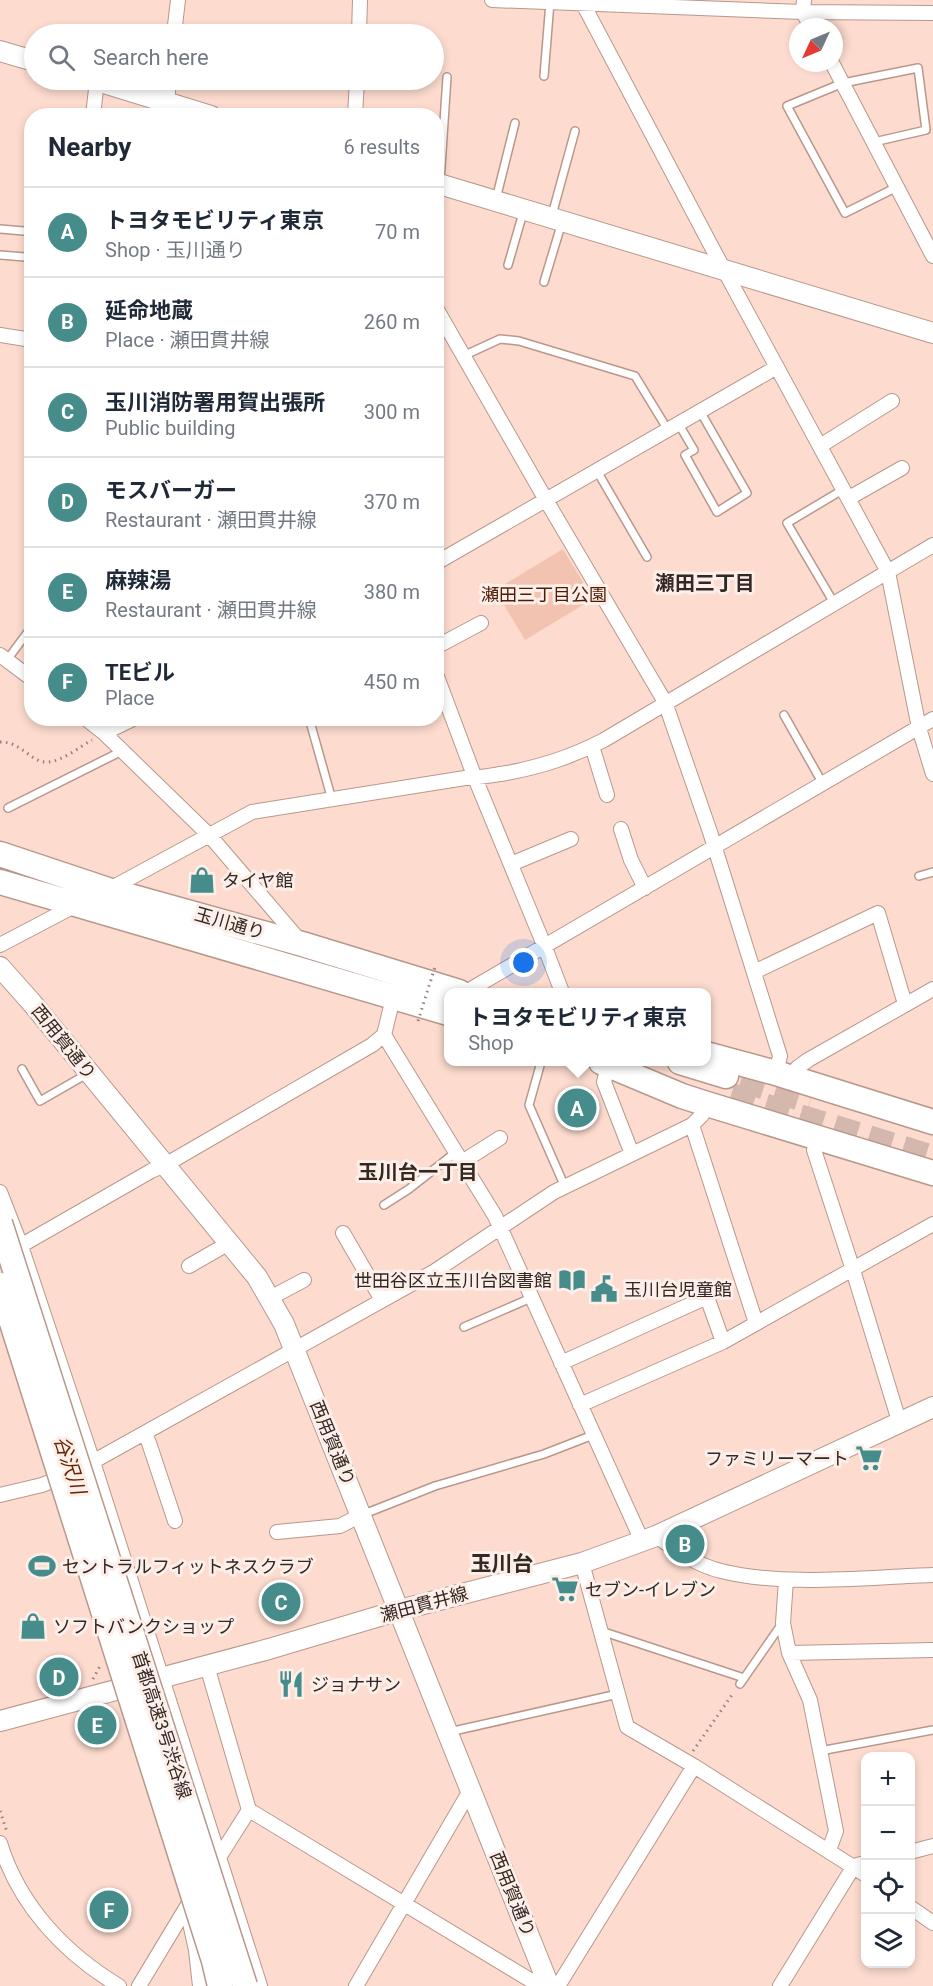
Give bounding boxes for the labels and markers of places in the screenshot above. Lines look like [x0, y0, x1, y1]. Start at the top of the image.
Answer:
shop icon: タイヤ館 [187, 865, 217, 895]
place label: タイヤ館 [222, 870, 293, 891]
pin: A [558, 1086, 596, 1130]
library icon: 世田谷区立玉川台図書館 [557, 1265, 587, 1295]
place label: 世田谷区立玉川台図書館 [354, 1270, 552, 1291]
public building icon: 玉川台児童館 [589, 1274, 619, 1304]
place label: 玉川台児童館 [624, 1279, 732, 1300]
supermarket icon: ファミリーマート [854, 1443, 884, 1473]
place label: ファミリーマート [705, 1448, 849, 1469]
pin: B [666, 1522, 704, 1566]
sports icon: セントラルフィットネスクラブ [27, 1551, 57, 1581]
place label: セントラルフィットネスクラブ [62, 1556, 314, 1577]
supermarket icon: セブン-イレブン [550, 1574, 580, 1604]
place label: セブン-イレブン [585, 1579, 716, 1600]
pin: C [262, 1580, 300, 1624]
shop icon: ソフトバンクショップ [18, 1611, 48, 1641]
place label: ソフトバンクショップ [53, 1616, 234, 1637]
pin: D [40, 1654, 78, 1700]
restaurant icon: ジョナサン [276, 1669, 306, 1699]
place label: ジョナサン [311, 1674, 401, 1695]
pin: E [78, 1702, 116, 1748]
pin: F [90, 1888, 128, 1932]

